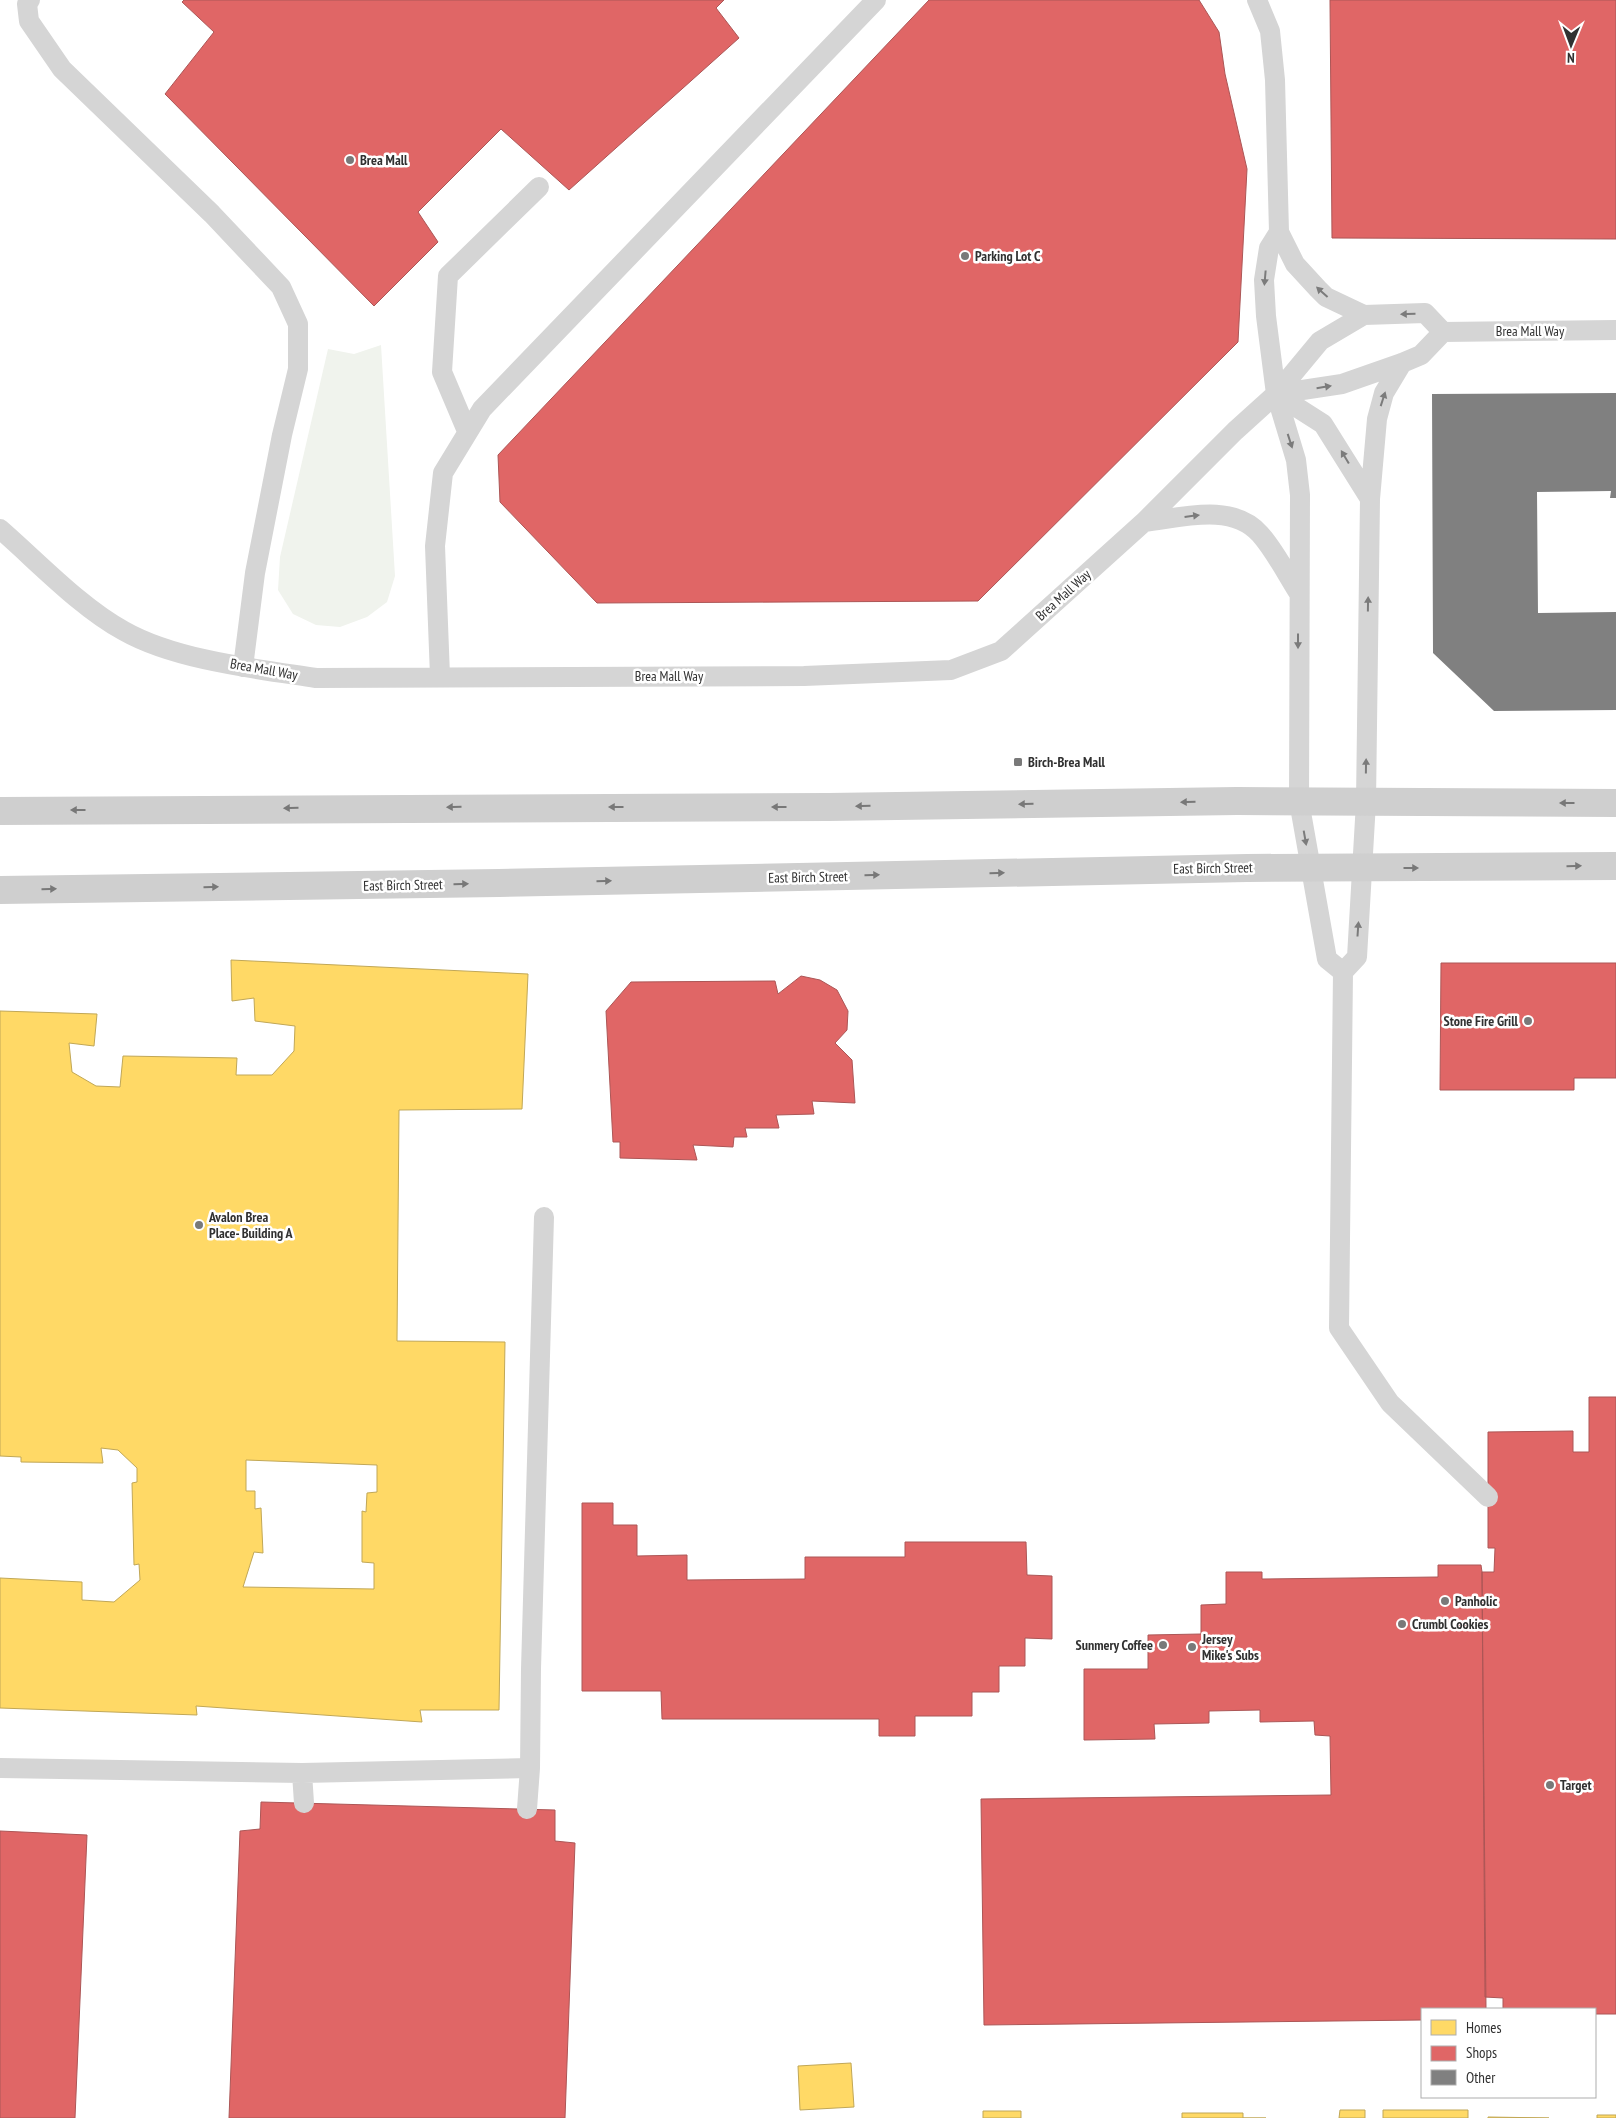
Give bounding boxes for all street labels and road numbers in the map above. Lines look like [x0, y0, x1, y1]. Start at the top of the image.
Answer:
street label: Brea Mall Way [1496, 322, 1565, 340]
street label: Brea Mall Way [1032, 565, 1095, 625]
street label: Brea Mall Way [229, 654, 300, 684]
street label: Brea Mall Way [635, 667, 704, 685]
street label: East Birch Street [1173, 858, 1253, 878]
street label: East Birch Street [768, 867, 848, 887]
street label: East Birch Street [363, 875, 443, 895]

